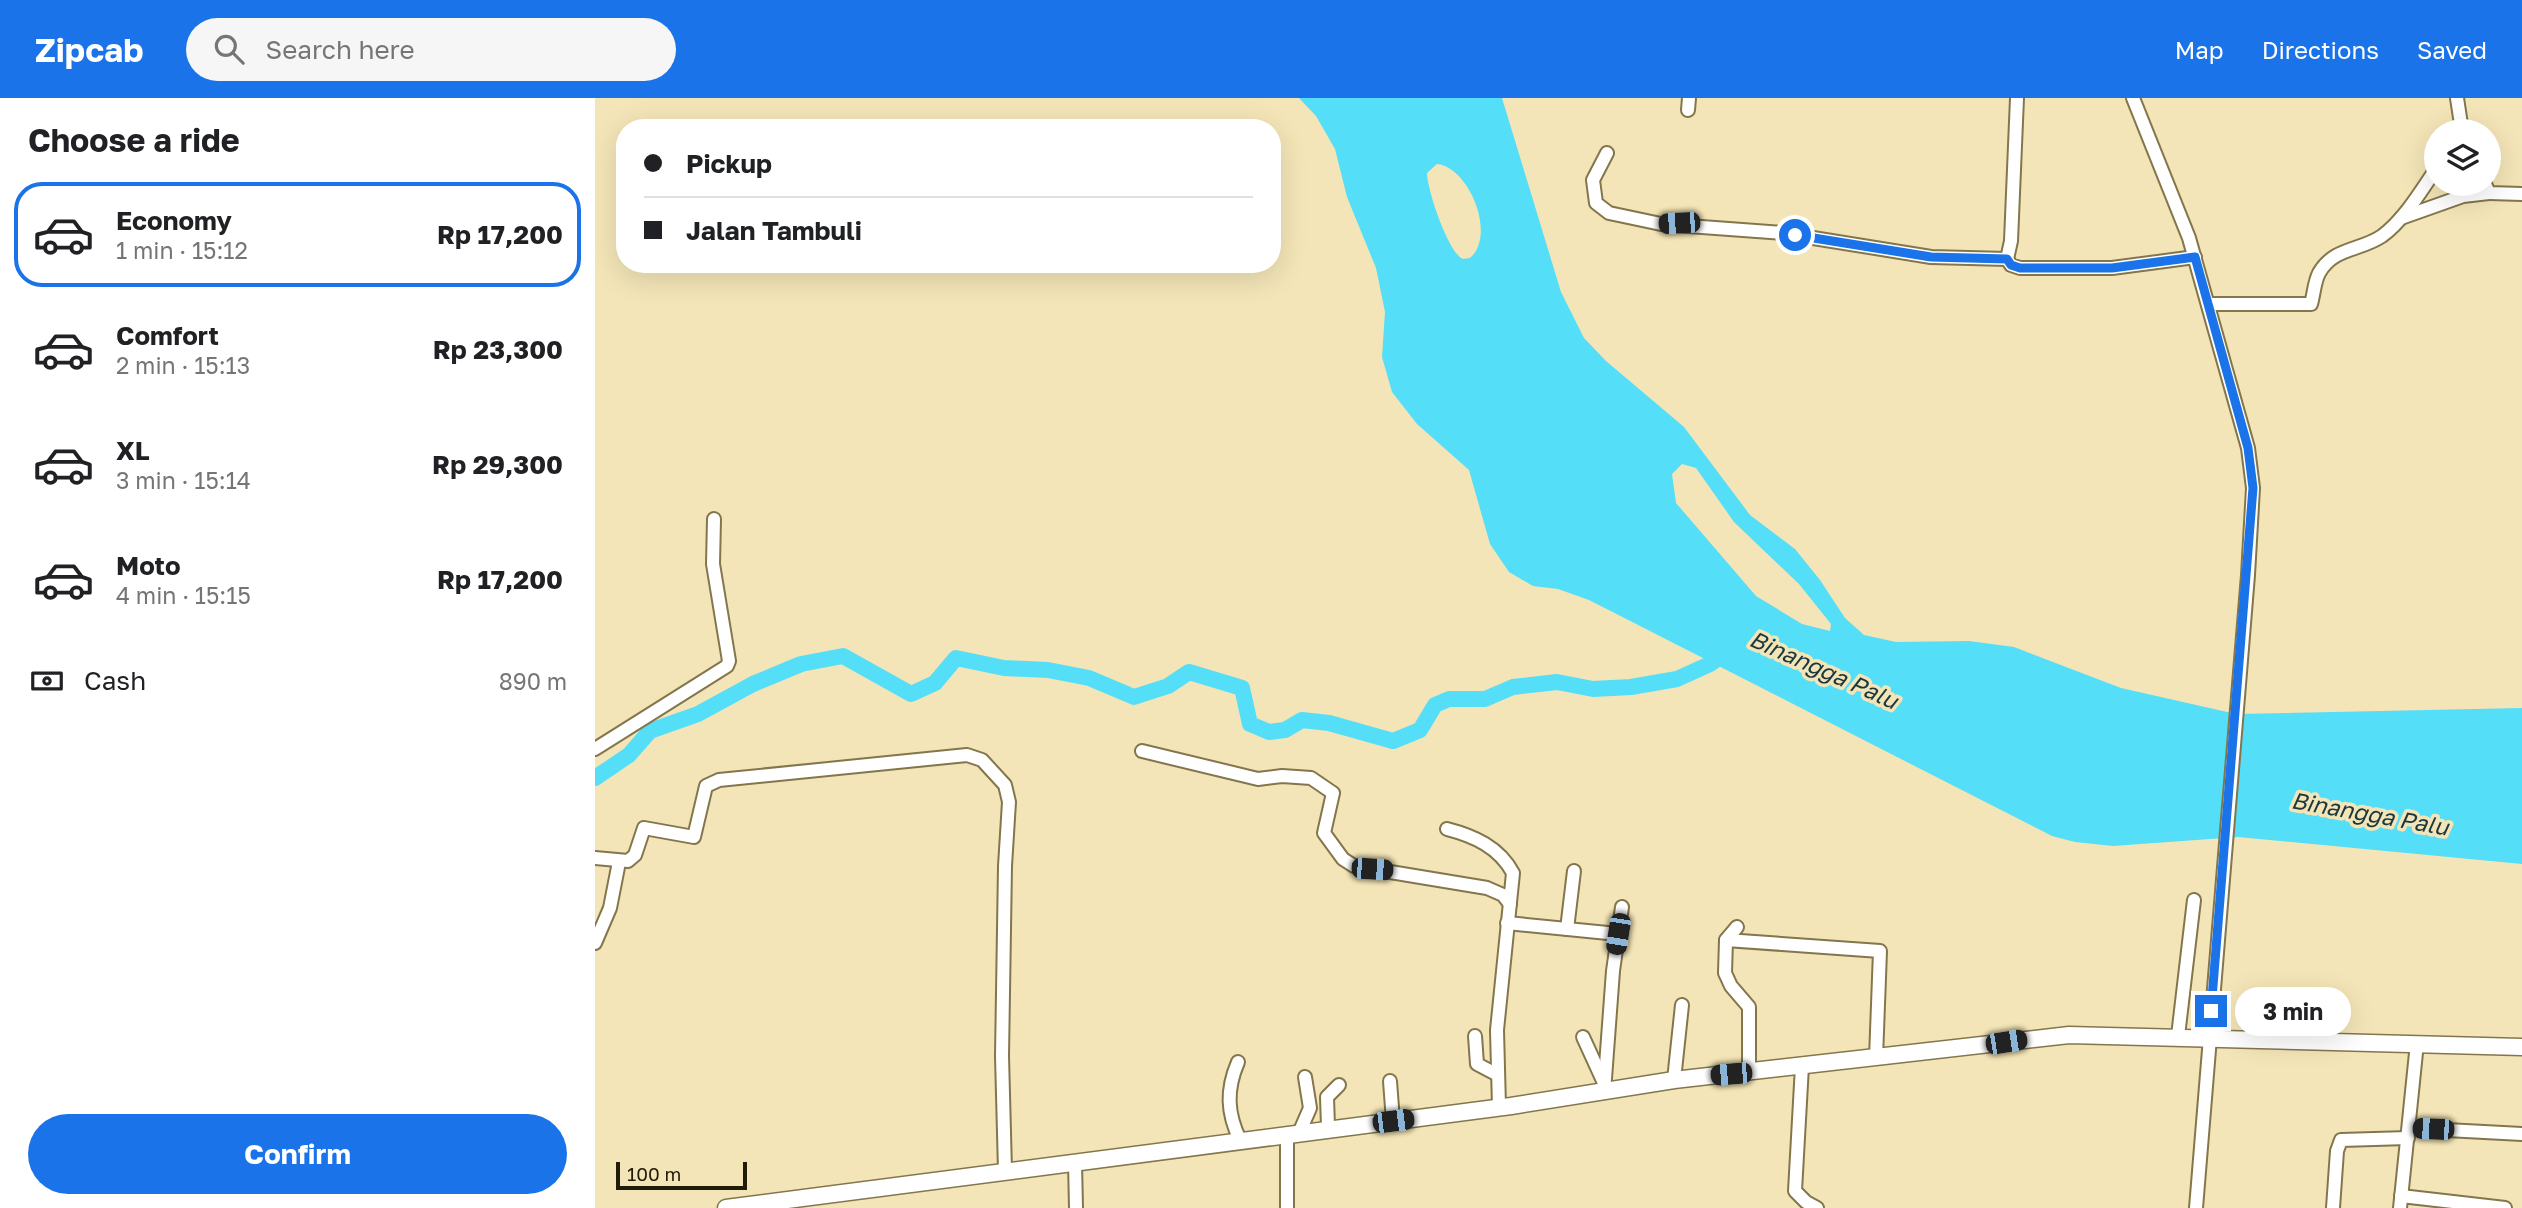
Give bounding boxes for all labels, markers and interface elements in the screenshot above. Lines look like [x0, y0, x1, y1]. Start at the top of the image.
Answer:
search box [186, 18, 676, 81]
text: Zipcab [35, 30, 144, 69]
icon: search [210, 30, 248, 68]
text: Search here [266, 34, 415, 65]
text: Map [2175, 35, 2224, 64]
text: Directions [2262, 35, 2379, 64]
text: Saved [2417, 35, 2487, 64]
map controls [2424, 119, 2501, 196]
button: layers [2424, 119, 2501, 196]
text: Choose a ride [28, 121, 240, 159]
text: Pickup [686, 148, 772, 179]
icon: car [32, 203, 95, 266]
text: Economy [116, 205, 232, 236]
car [1658, 211, 1701, 235]
text: Jalan Tambuli [686, 215, 862, 246]
text: Rp 17,200 [437, 219, 563, 250]
route start [1779, 219, 1811, 251]
text: 1 min · 15:12 [116, 236, 248, 264]
icon: car [32, 318, 95, 381]
text: Comfort [116, 320, 219, 351]
text: Rp 23,300 [433, 334, 563, 365]
text: 2 min · 15:13 [116, 351, 250, 379]
icon: car [32, 433, 95, 496]
text: XL [116, 435, 150, 466]
text: Rp 29,300 [432, 449, 563, 480]
text: 3 min · 15:14 [116, 466, 251, 494]
icon: car [32, 548, 95, 611]
text: Moto [116, 550, 181, 581]
text: Rp 17,200 [437, 564, 563, 595]
text: 4 min · 15:15 [116, 581, 251, 609]
water label: Binangga Palu [1746, 624, 1904, 715]
icon: cash [28, 662, 66, 700]
text: Cash [84, 665, 146, 696]
text: 890 m [499, 667, 567, 695]
water label: Binangga Palu [2289, 785, 2453, 841]
car [1351, 857, 1394, 881]
car [1605, 912, 1632, 956]
callout: 3 min [2235, 986, 2351, 1035]
route end [2195, 995, 2227, 1027]
text: 3 min [2263, 997, 2323, 1025]
car [1984, 1028, 2029, 1056]
car [1710, 1062, 1753, 1086]
car [1371, 1108, 1416, 1134]
button: Confirm [28, 1114, 567, 1194]
car [2412, 1118, 2455, 1140]
scale bar [616, 1159, 747, 1191]
text: 100 m [627, 1162, 681, 1185]

